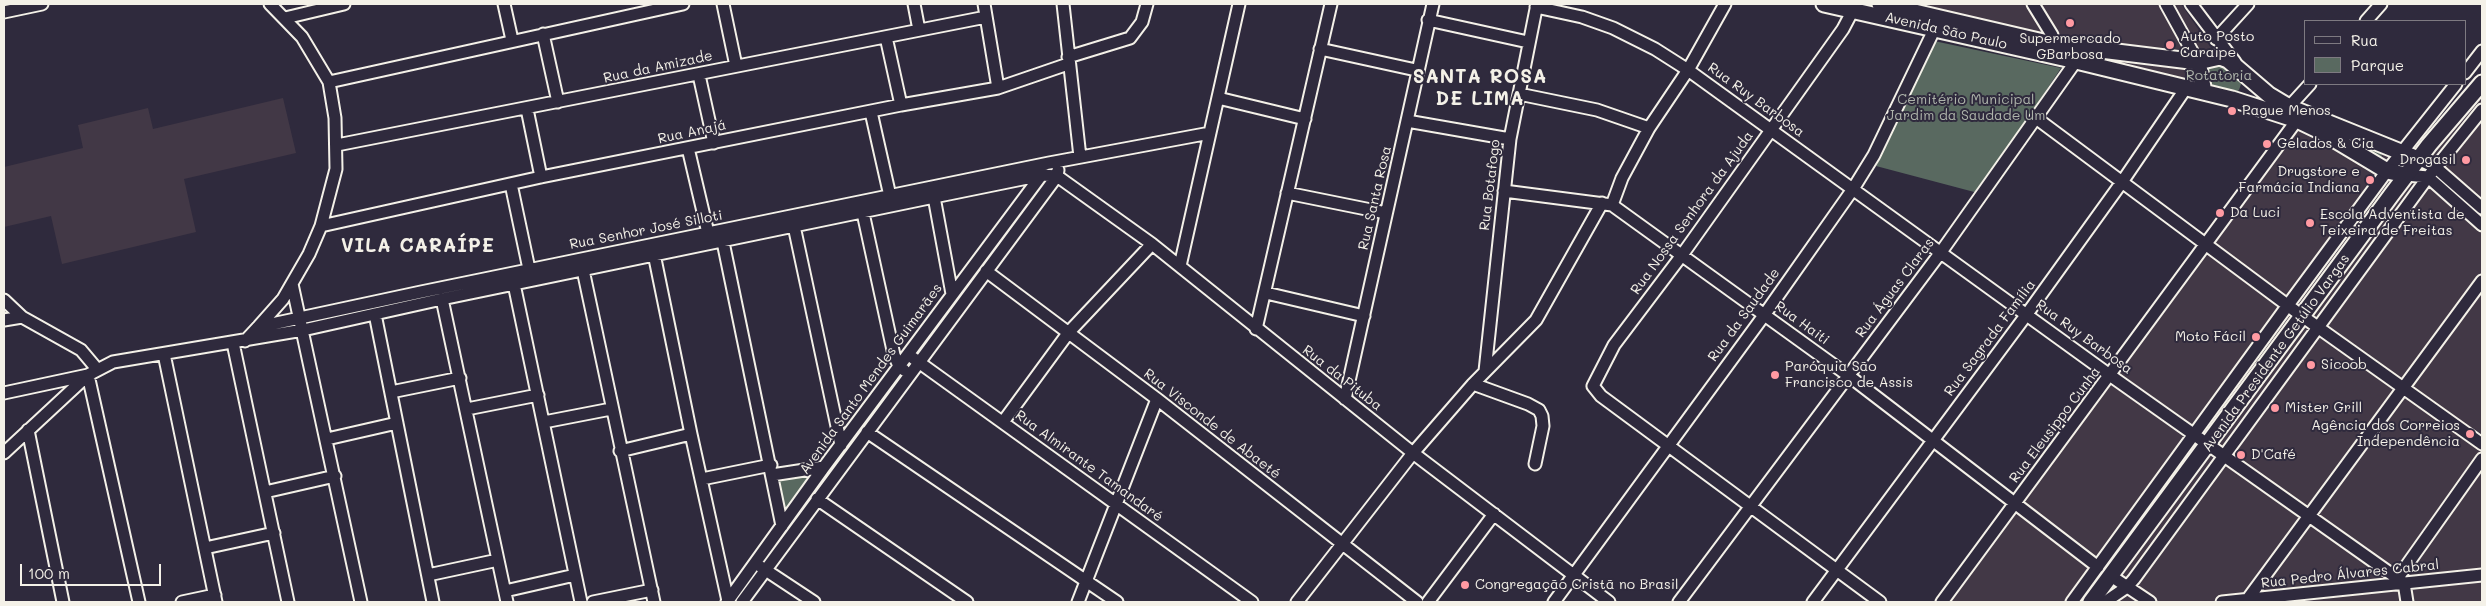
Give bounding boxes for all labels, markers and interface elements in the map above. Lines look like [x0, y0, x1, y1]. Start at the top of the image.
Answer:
street label: Avenida São Paulo [1883, 9, 2009, 53]
marker: Supermercado GBarbosa [2064, 17, 2076, 29]
legend [2304, 20, 2466, 85]
place label: Auto Posto Caraipe [2180, 29, 2254, 62]
text: Rua [2351, 30, 2378, 50]
place label: Supermercado GBarbosa [2020, 31, 2120, 64]
marker: Auto Posto Caraipe [2164, 39, 2176, 51]
street label: Rua da Amizade [602, 47, 714, 87]
text: Parque [2351, 55, 2404, 75]
street label: Rua Ruy Barbosa [1704, 59, 1808, 141]
district label: SANTA ROSA DE LIMA [1411, 66, 1549, 110]
park label: Rotatoria [2186, 68, 2252, 84]
park label: Cemitério Municipal Jardim da Saudade Um [1887, 92, 2045, 124]
place label: Pague Menos [2242, 103, 2331, 119]
marker: Pague Menos [2226, 105, 2238, 117]
street label: Rua Anajá [656, 117, 728, 147]
street label: Rua Nossa Senhora da Ajuda [1627, 128, 1757, 298]
place label: Gelados & Cia [2277, 136, 2374, 152]
street label: Rua Botafogo [1476, 138, 1504, 232]
marker: Gelados & Cia [2261, 138, 2273, 150]
street label: Rua Santa Rosa [1355, 144, 1395, 252]
place label: Drogasil [2400, 152, 2456, 168]
marker: Drogasil [2460, 154, 2472, 166]
place label: Drugstore e Farmácia Indiana [2239, 164, 2360, 196]
marker: Drugstore e Farmácia Indiana [2364, 174, 2376, 186]
place label: Da Luci [2230, 205, 2280, 221]
street label: Rua Senhor José Silloti [568, 207, 724, 253]
marker: Da Luci [2214, 207, 2226, 219]
place label: Escola Adventista de Teixeira de Freitas [2320, 207, 2465, 240]
marker: Escola Adventista de Teixeira de Freitas [2304, 217, 2316, 229]
district label: VILA CARAÍPE [340, 235, 496, 257]
street label: Rua Águas Claras [1852, 235, 1938, 341]
street label: Avenida Presidente Getúlio Vargas [2199, 251, 2353, 455]
street label: Rua da Saudade [1704, 265, 1784, 365]
street label: Rua Sagrada Família [1941, 277, 2039, 399]
street label: Avenida Santo Mendes Guimarães [796, 280, 946, 478]
street label: Rua Ruy Barbosa [2032, 296, 2136, 378]
street label: Rua Haiti [1771, 298, 1833, 348]
place label: Moto Fácil [2175, 329, 2246, 345]
marker: Moto Fácil [2250, 331, 2262, 343]
street label: Rua da Pituba [1299, 342, 1385, 414]
place label: Sicoob [2321, 357, 2367, 373]
place label: Paróquia São Francisco de Assis [1785, 359, 1913, 392]
marker: Sicoob [2305, 359, 2317, 371]
street label: Rua Eleusippo Cunha [2006, 364, 2104, 486]
street label: Rua Visconde de Abaeté [1140, 365, 1284, 483]
marker: Paróquia São Francisco de Assis [1769, 369, 1781, 381]
place label: Mister Grill [2285, 400, 2362, 416]
marker: Mister Grill [2269, 402, 2281, 414]
street label: Rua Almirante Tamandaré [1012, 407, 1166, 525]
place label: Agência dos Correios Independência [2311, 418, 2460, 451]
marker: Agência dos Correios Independência [2464, 428, 2476, 440]
place label: D'Café [2251, 447, 2296, 463]
marker: D'Café [2235, 449, 2247, 461]
scale bar [22, 554, 164, 586]
street label: Rua Pedro Álvares Cabral [2260, 556, 2440, 592]
text: 100 m [28, 563, 70, 583]
place label: Congregação Cristã no Brasil [1475, 577, 1679, 593]
marker: Congregação Cristã no Brasil [1459, 579, 1471, 591]

